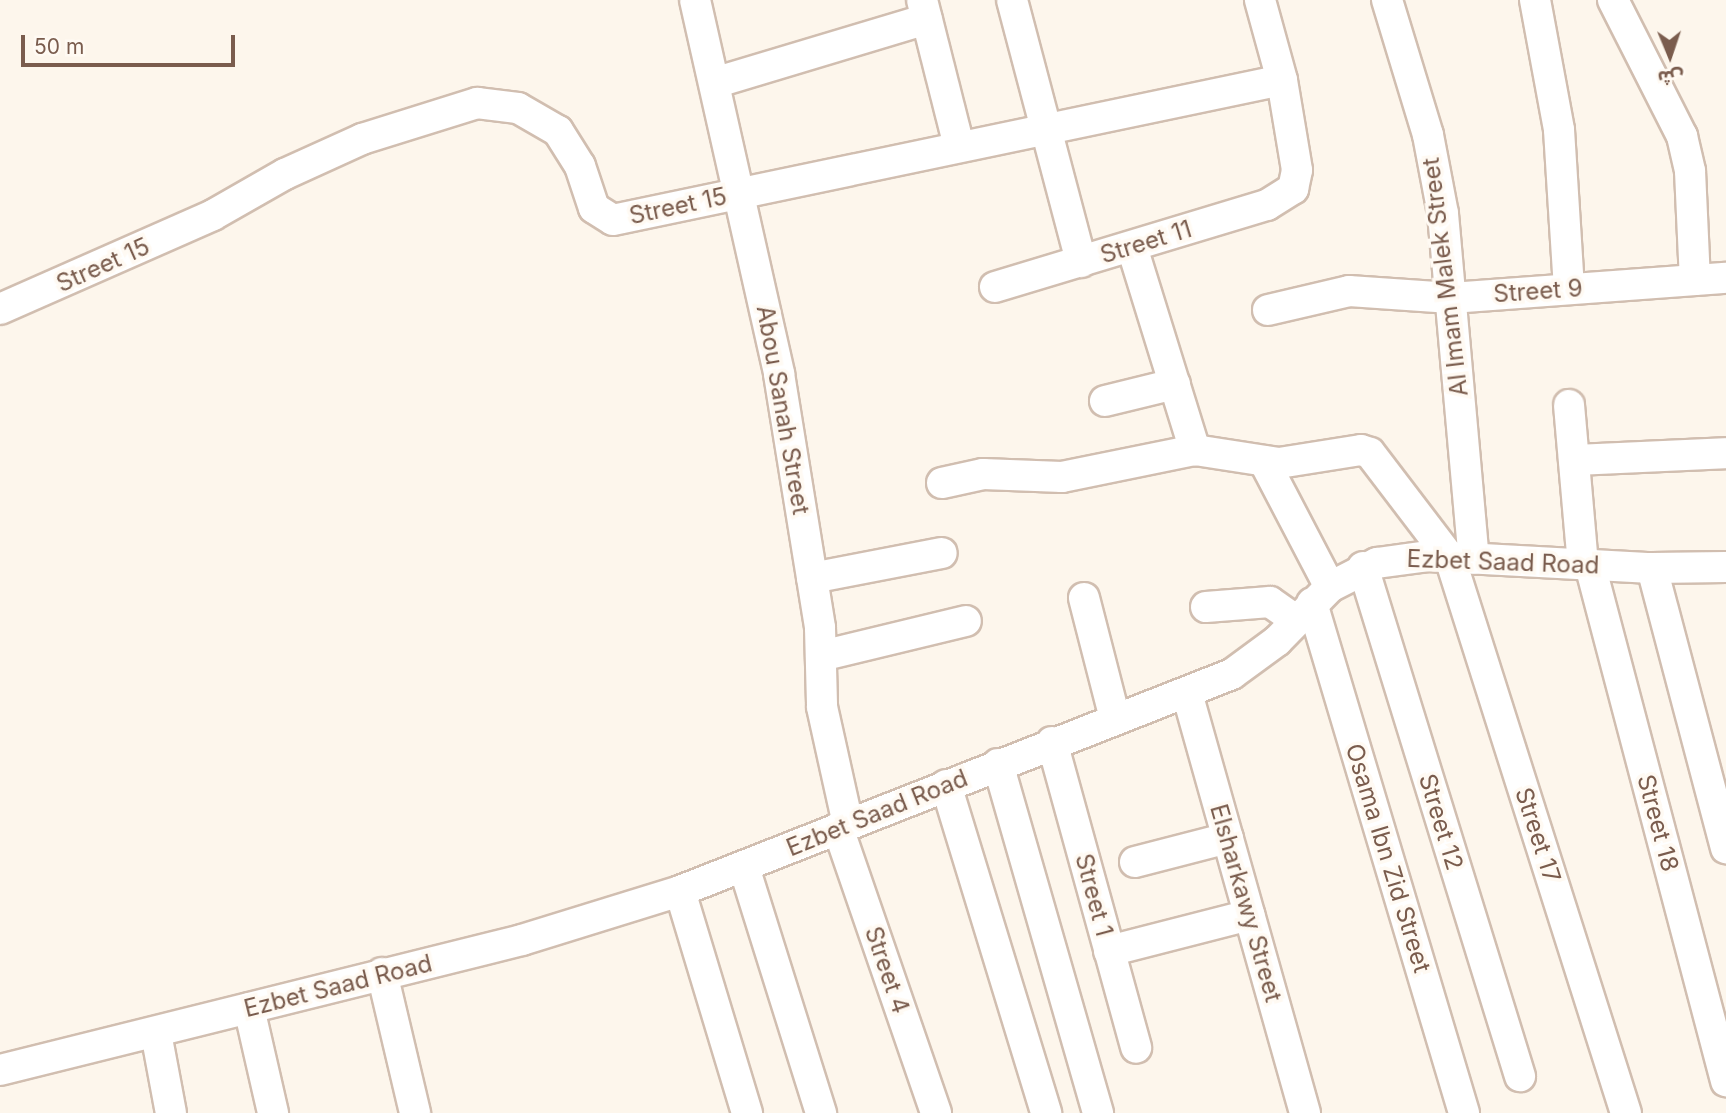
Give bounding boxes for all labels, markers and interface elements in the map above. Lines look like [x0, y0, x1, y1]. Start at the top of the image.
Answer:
scale bar [24, 21, 238, 65]
north arrow [1635, 21, 1705, 91]
text: 50 m [34, 34, 84, 59]
text: ش [1657, 66, 1684, 89]
street label: Al Imam Malek Street [1416, 156, 1474, 398]
street label: Street 15 [627, 182, 729, 230]
street label: Street 11 [1097, 214, 1195, 270]
street label: Street 15 [52, 232, 154, 298]
street label: Street 9 [1492, 274, 1584, 308]
street label: Abou Sanah Street [750, 303, 816, 517]
street label: Ezbet Saad Road [1406, 544, 1600, 580]
street label: Osama Ibn Zid Street [1339, 740, 1437, 976]
street label: Ezbet Saad Road [782, 764, 972, 862]
street label: Street 12 [1413, 771, 1469, 873]
street label: Street 18 [1631, 771, 1685, 875]
street label: Street 17 [1509, 784, 1567, 886]
street label: Elsharkawy Street [1204, 801, 1288, 1005]
street label: Street 1 [1069, 851, 1119, 939]
street label: Street 4 [859, 923, 915, 1017]
street label: Ezbet Saad Road [241, 949, 435, 1023]

